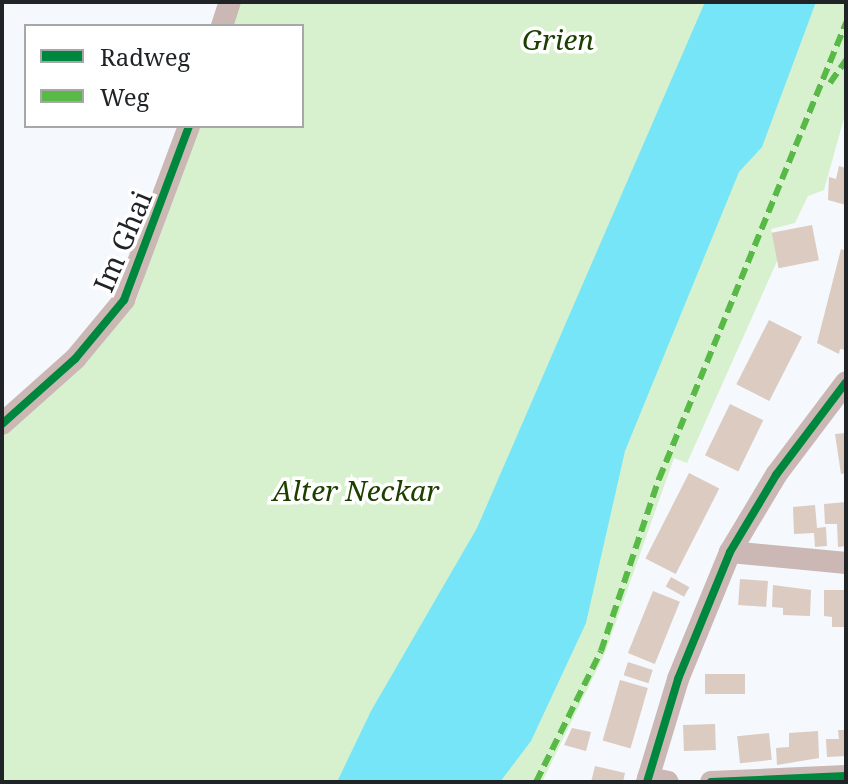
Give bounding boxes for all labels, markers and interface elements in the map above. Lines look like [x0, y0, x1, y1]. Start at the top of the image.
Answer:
park label: Grien [522, 22, 594, 56]
legend [24, 24, 304, 128]
text: Radweg [100, 40, 190, 73]
text: Weg [100, 80, 149, 113]
street label: Im Ghai [86, 185, 158, 297]
park label: Alter Neckar [273, 473, 439, 507]

